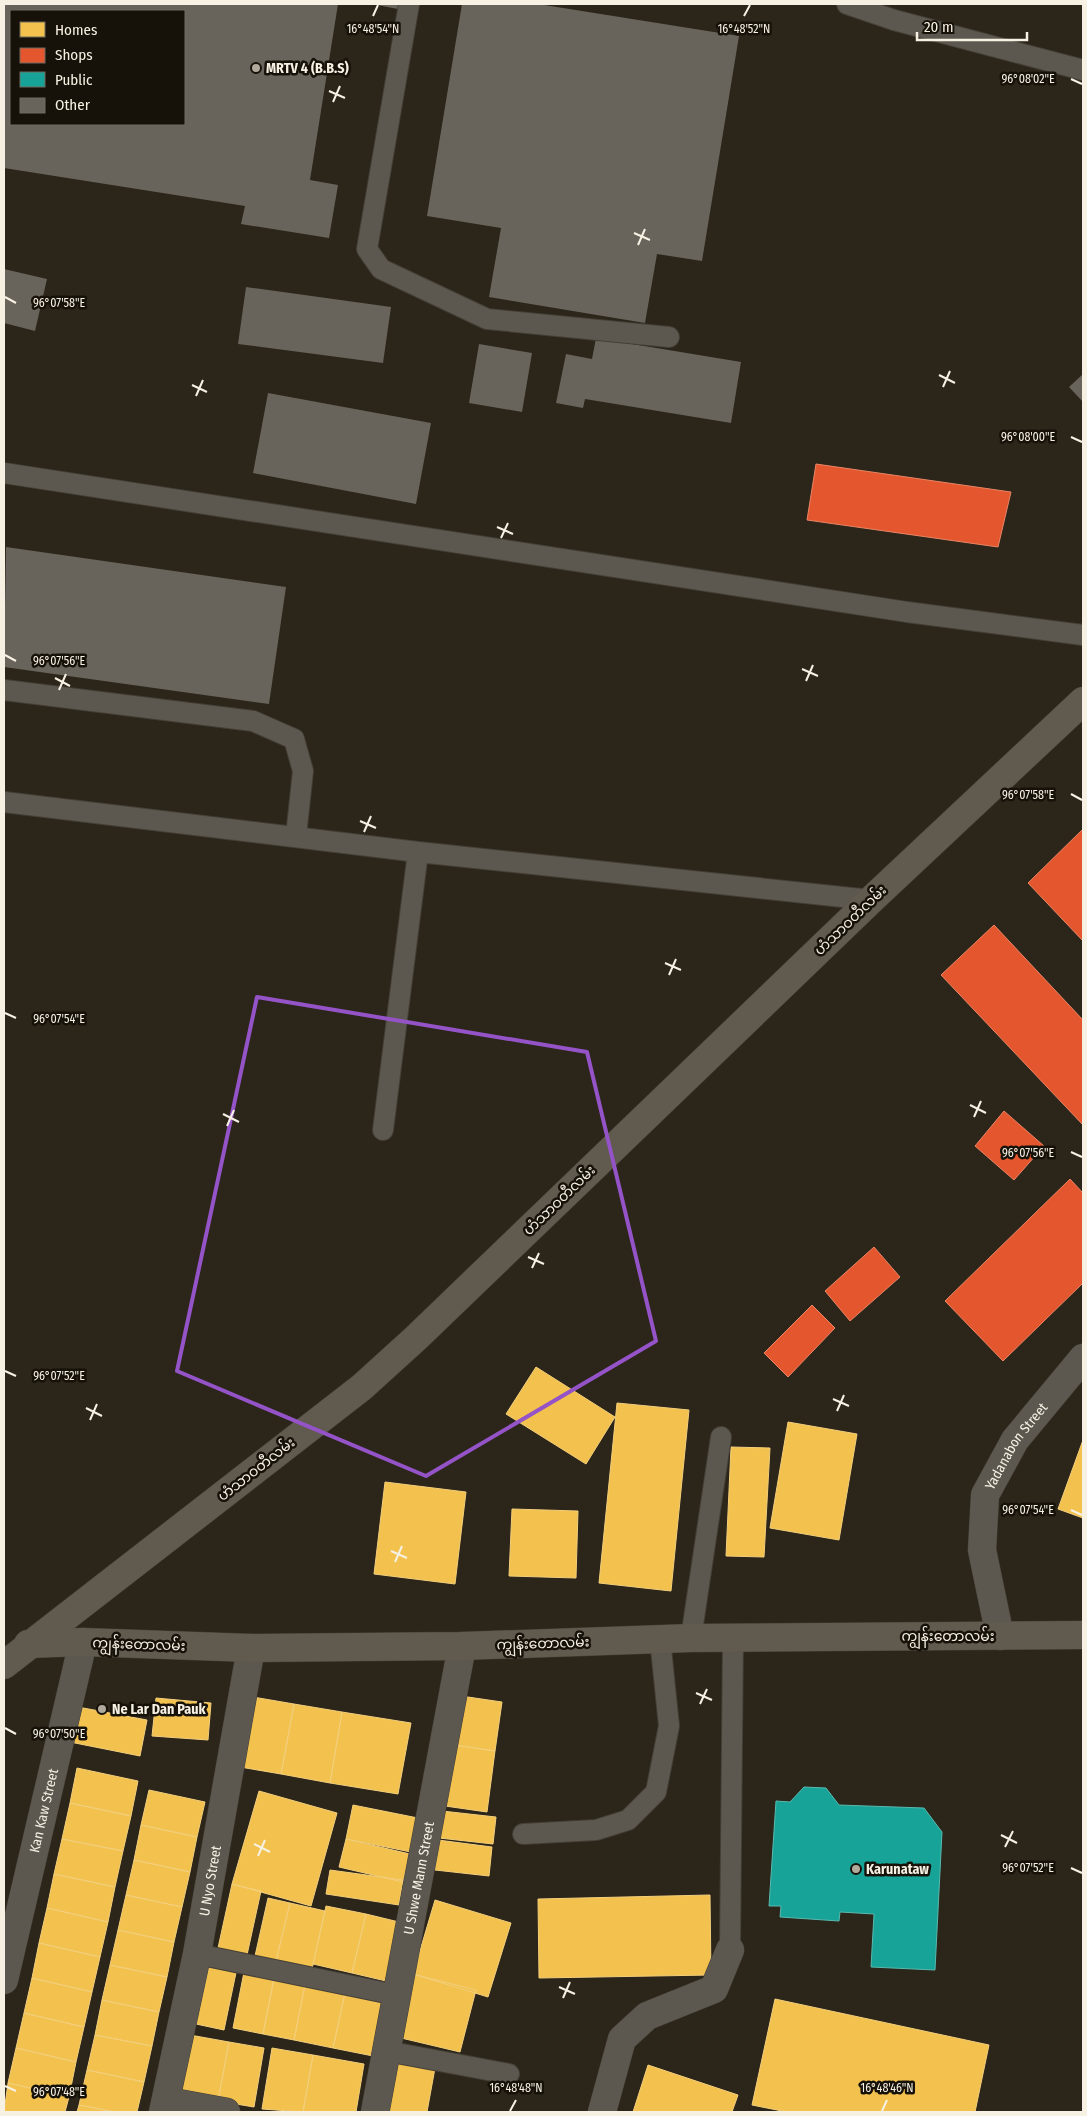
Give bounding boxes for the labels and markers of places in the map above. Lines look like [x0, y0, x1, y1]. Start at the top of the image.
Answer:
place label: MRTV 4 (B.B.S) [266, 60, 349, 77]
marker: MRTV 4 (B.B.S) [250, 62, 262, 74]
place label: Ne Lar Dan Pauk [112, 1701, 206, 1718]
marker: Ne Lar Dan Pauk [96, 1703, 108, 1715]
place label: Karunataw [866, 1861, 929, 1878]
marker: Karunataw [850, 1863, 862, 1875]

